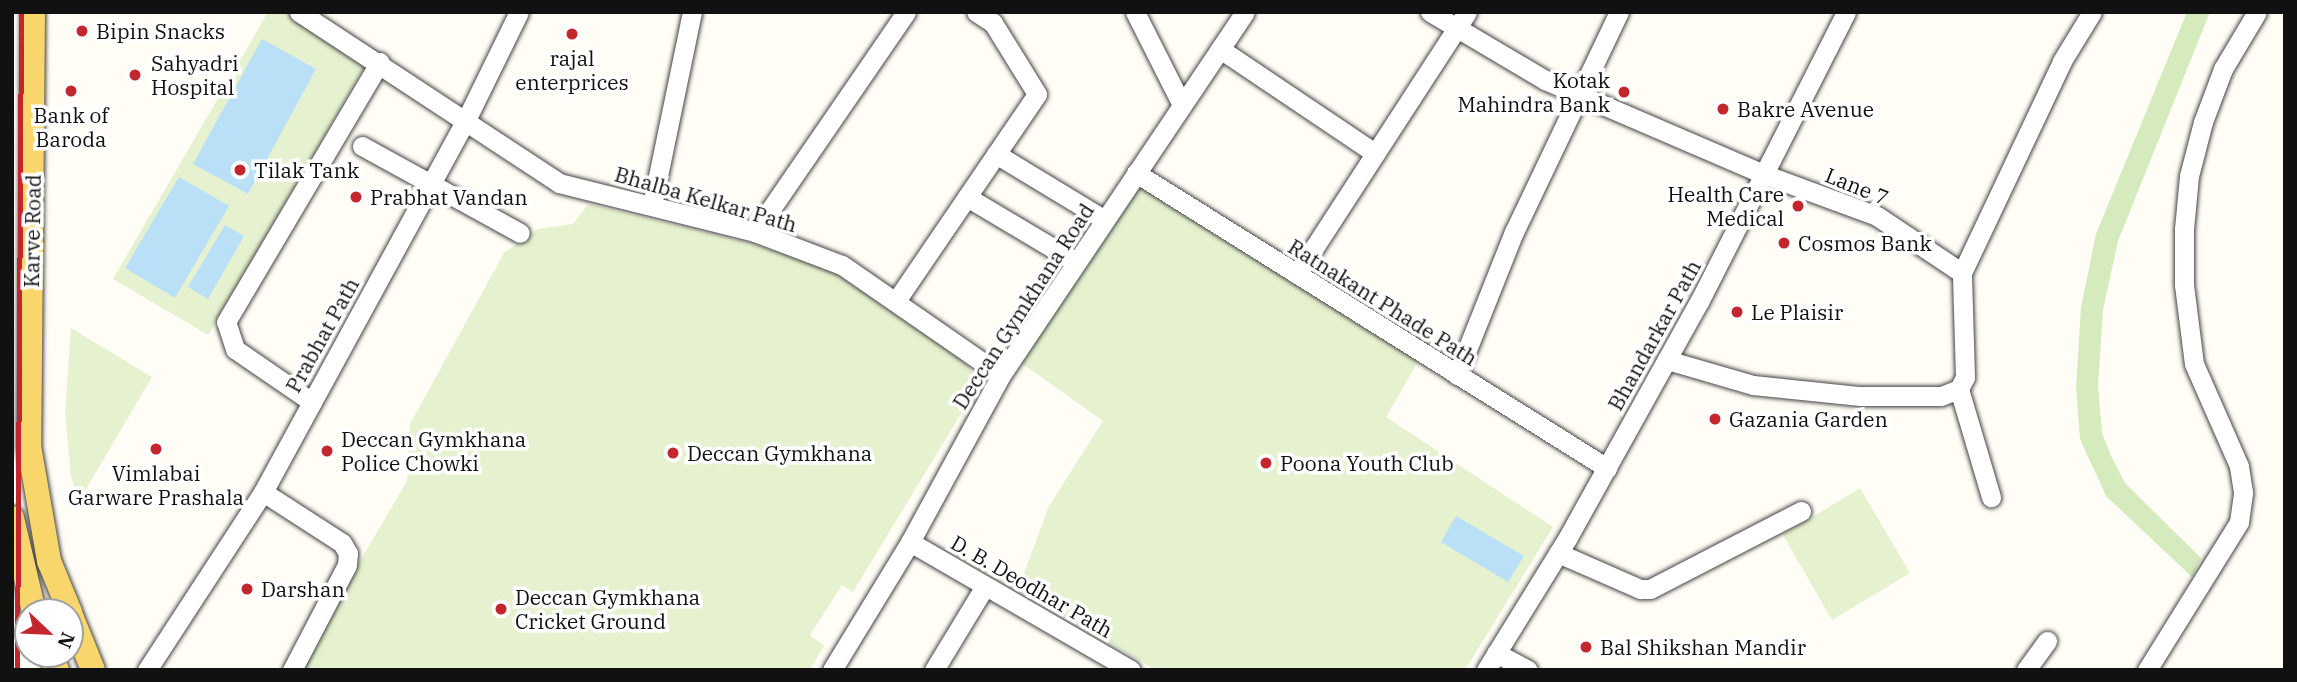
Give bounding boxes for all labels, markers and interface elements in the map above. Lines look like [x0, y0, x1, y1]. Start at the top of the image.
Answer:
place label: Bipin Snacks [96, 18, 225, 44]
marker: Bipin Snacks [74, 23, 90, 39]
marker: rajal enterprices [564, 26, 580, 42]
place label: rajal enterprices [515, 45, 629, 95]
place label: Sahyadri Hospital [151, 50, 239, 100]
marker: Sahyadri Hospital [125, 65, 145, 85]
place label: Kotak Mahindra Bank [1457, 67, 1610, 117]
marker: Bank of Baroda [63, 83, 79, 99]
marker: Kotak Mahindra Bank [1616, 84, 1632, 100]
place label: Bakre Avenue [1737, 96, 1874, 122]
marker: Bakre Avenue [1715, 101, 1731, 117]
place label: Bank of Baroda [34, 102, 108, 152]
place label: Tilak Tank [254, 157, 359, 183]
street label: Bhalba Kelkar Path [612, 161, 800, 237]
marker: Tilak Tank [232, 162, 248, 178]
street label: Lane 7 [1822, 162, 1892, 210]
street label: Karve Road [18, 174, 46, 288]
place label: Health Care Medical [1667, 181, 1784, 231]
place label: Prabhat Vandan [370, 184, 528, 210]
marker: Prabhat Vandan [348, 189, 364, 205]
street label: Deccan Gymkhana Road [947, 198, 1099, 414]
marker: Health Care Medical [1790, 198, 1806, 214]
place label: Cosmos Bank [1798, 230, 1932, 256]
street label: Ratnakant Phade Path [1284, 233, 1482, 371]
marker: Cosmos Bank [1776, 235, 1792, 251]
street label: Bhandarkar Path [1602, 255, 1706, 415]
street label: Prabhat Path [280, 273, 364, 397]
place label: Le Plaisir [1751, 299, 1843, 325]
marker: Le Plaisir [1729, 304, 1745, 320]
place label: Gazania Garden [1729, 406, 1888, 432]
marker: Gazania Garden [1707, 411, 1723, 427]
place label: Deccan Gymkhana Police Chowki [341, 426, 526, 476]
place label: Deccan Gymkhana [687, 440, 872, 466]
marker: Vimlabai Garware Prashala [148, 441, 164, 457]
marker: Deccan Gymkhana Police Chowki [319, 443, 335, 459]
marker: Deccan Gymkhana [665, 445, 681, 461]
place label: Poona Youth Club [1280, 450, 1454, 476]
marker: Poona Youth Club [1258, 455, 1274, 471]
place label: Vimlabai Garware Prashala [68, 460, 244, 510]
street label: D. B. Deodhar Path [947, 529, 1117, 643]
place label: Darshan [261, 576, 345, 602]
marker: Darshan [239, 581, 255, 597]
place label: Deccan Gymkhana Cricket Ground [515, 584, 700, 634]
north arrow [14, 598, 84, 668]
marker: Deccan Gymkhana Cricket Ground [493, 601, 509, 617]
text: N [53, 629, 80, 652]
place label: Bal Shikshan Mandir [1600, 634, 1806, 660]
marker: Bal Shikshan Mandir [1578, 639, 1594, 655]

